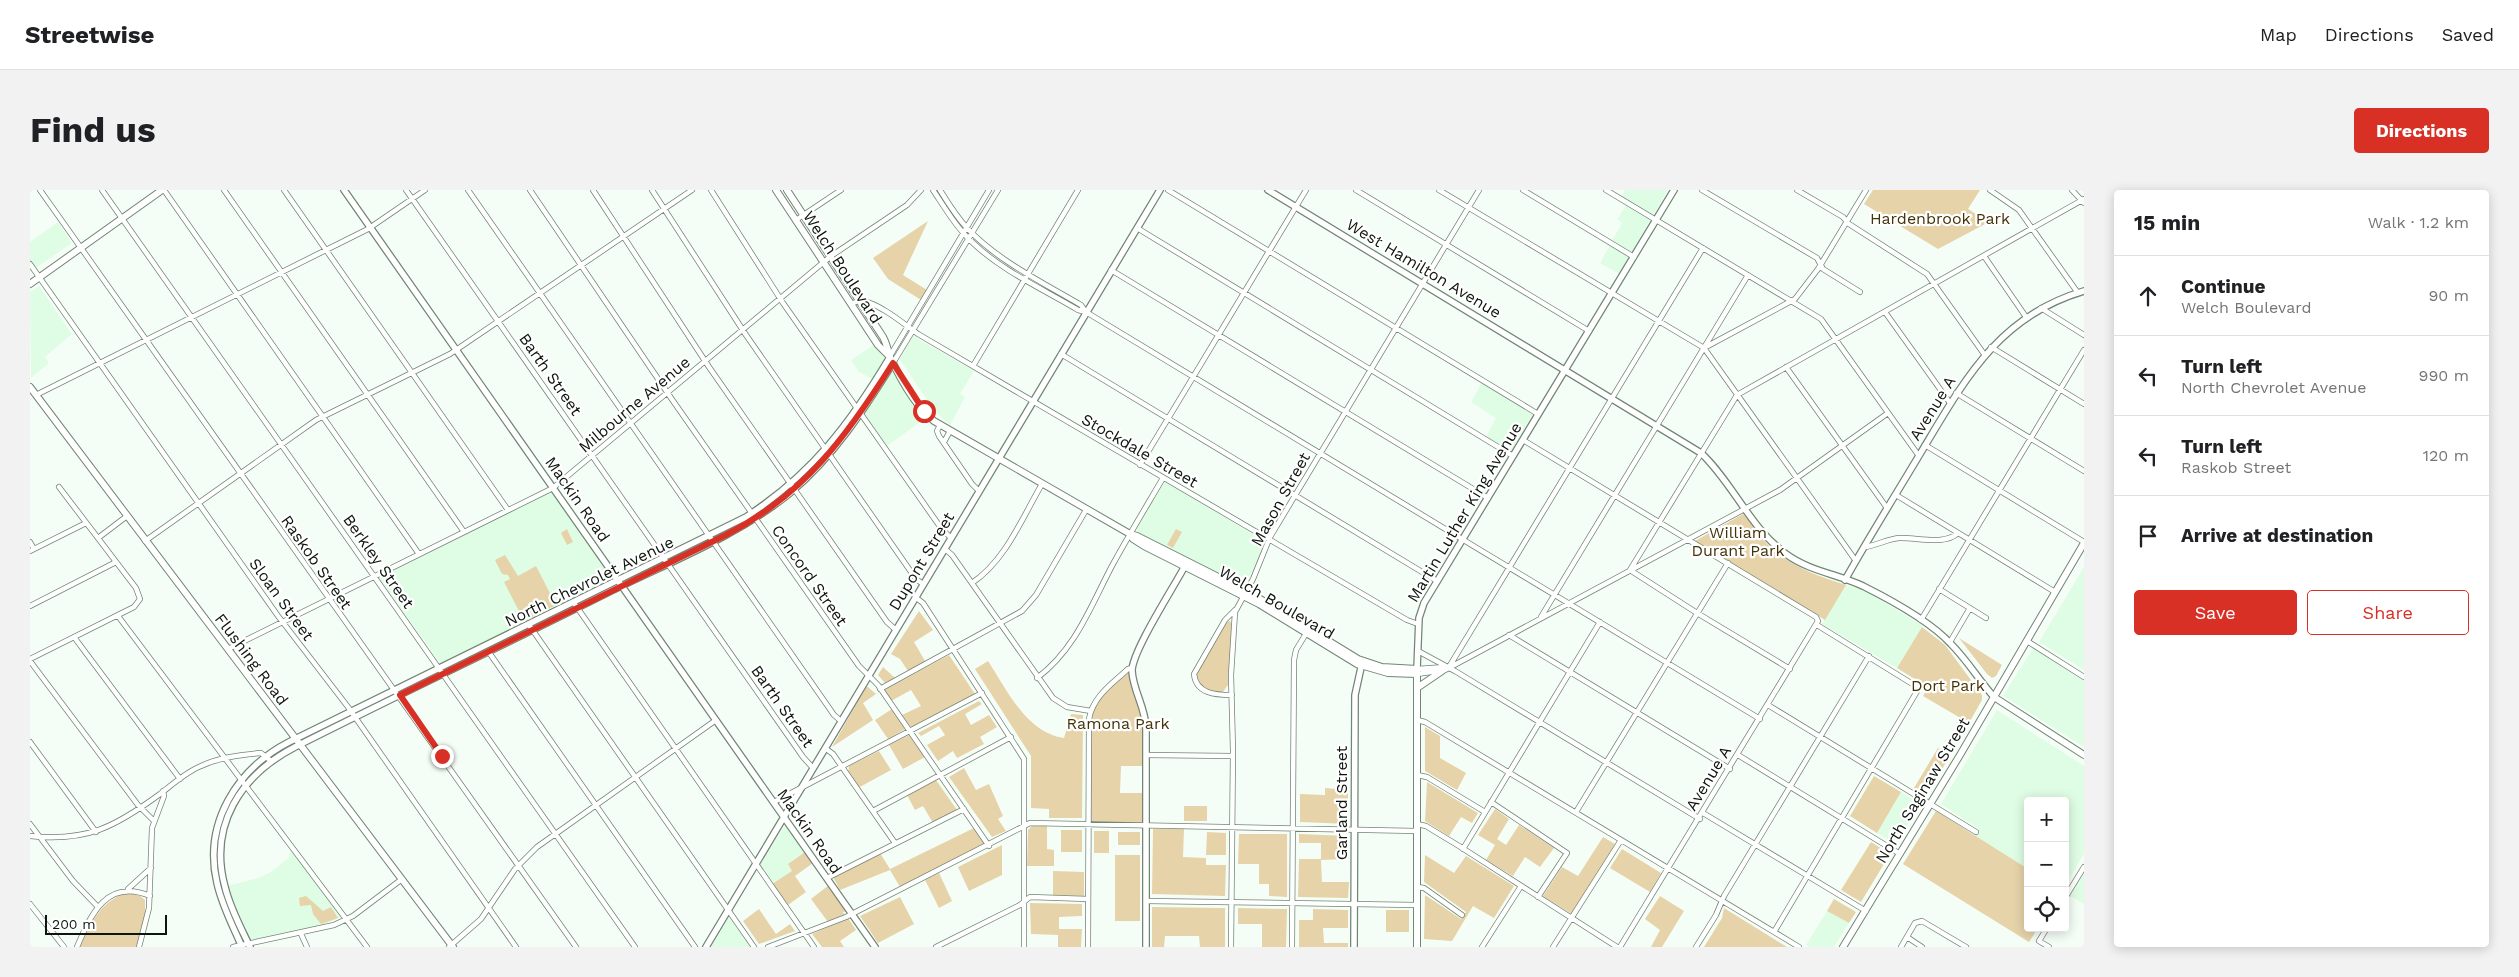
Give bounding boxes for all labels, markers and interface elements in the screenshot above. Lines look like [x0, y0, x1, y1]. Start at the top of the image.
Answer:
text: Streetwise [25, 21, 154, 49]
text: Map [2260, 24, 2297, 45]
text: Directions [2325, 24, 2414, 45]
text: Saved [2442, 24, 2494, 45]
button: Directions [2354, 108, 2489, 153]
text: Find us [30, 109, 156, 151]
street label: Welch Boulevard [799, 207, 886, 327]
park label: Hardenbrook Park [1870, 209, 2010, 228]
text: 15 min [2134, 210, 2200, 235]
text: Walk · 1.2 km [2368, 213, 2469, 232]
street label: West Hamilton Avenue [1343, 215, 1505, 322]
text: Continue [2181, 275, 2265, 298]
icon: ahead [2134, 282, 2162, 310]
text: 90 m [2428, 286, 2469, 305]
text: Welch Boulevard [2181, 298, 2312, 317]
street label: Barth Street [515, 330, 586, 419]
street label: Milbourne Avenue [575, 352, 694, 456]
text: Turn left [2181, 355, 2262, 378]
icon: left [2134, 362, 2162, 390]
text: 990 m [2419, 366, 2469, 385]
street label: Avenue A [1905, 372, 1960, 444]
text: North Chevrolet Avenue [2181, 378, 2366, 397]
route start [913, 400, 936, 423]
street label: Stockdale Street [1078, 409, 1202, 492]
street label: Martin Luther King Avenue [1403, 419, 1526, 606]
text: Turn left [2181, 435, 2262, 458]
icon: left [2134, 442, 2162, 470]
text: 120 m [2423, 446, 2469, 465]
street label: Mason Street [1247, 449, 1314, 549]
street label: Mackin Road [541, 453, 614, 545]
text: Raskob Street [2181, 458, 2291, 477]
street label: Dupont Street [885, 508, 958, 614]
street label: Berkley Street [339, 511, 418, 612]
street label: Raskob Street [277, 512, 356, 613]
street label: Concord Street [768, 521, 852, 630]
icon: arrive [2134, 522, 2162, 550]
park label: William Durant Park [1691, 523, 1785, 560]
text: Arrive at destination [2181, 524, 2373, 547]
street label: North Chevrolet Avenue [502, 532, 677, 631]
street label: Sloan Street [245, 554, 318, 644]
street label: Welch Boulevard [1215, 562, 1338, 643]
button: Save [2134, 590, 2297, 635]
button: Share [2307, 590, 2469, 635]
street label: Flushing Road [211, 610, 292, 709]
street label: Barth Street [747, 662, 818, 751]
park label: Dort Park [1911, 676, 1985, 695]
park label: Ramona Park [1066, 714, 1170, 733]
street label: North Saginaw Street [1871, 714, 1974, 867]
street label: Avenue A [1682, 742, 1735, 814]
route end [431, 745, 454, 768]
street label: Garland Street [1332, 745, 1351, 860]
street label: Mackin Road [773, 785, 846, 877]
map controls [2024, 797, 2069, 932]
button: + [2024, 797, 2069, 842]
button: − [2024, 842, 2069, 887]
button: locate [2024, 887, 2069, 932]
scale bar [45, 912, 168, 935]
text: 200 m [52, 916, 96, 932]

